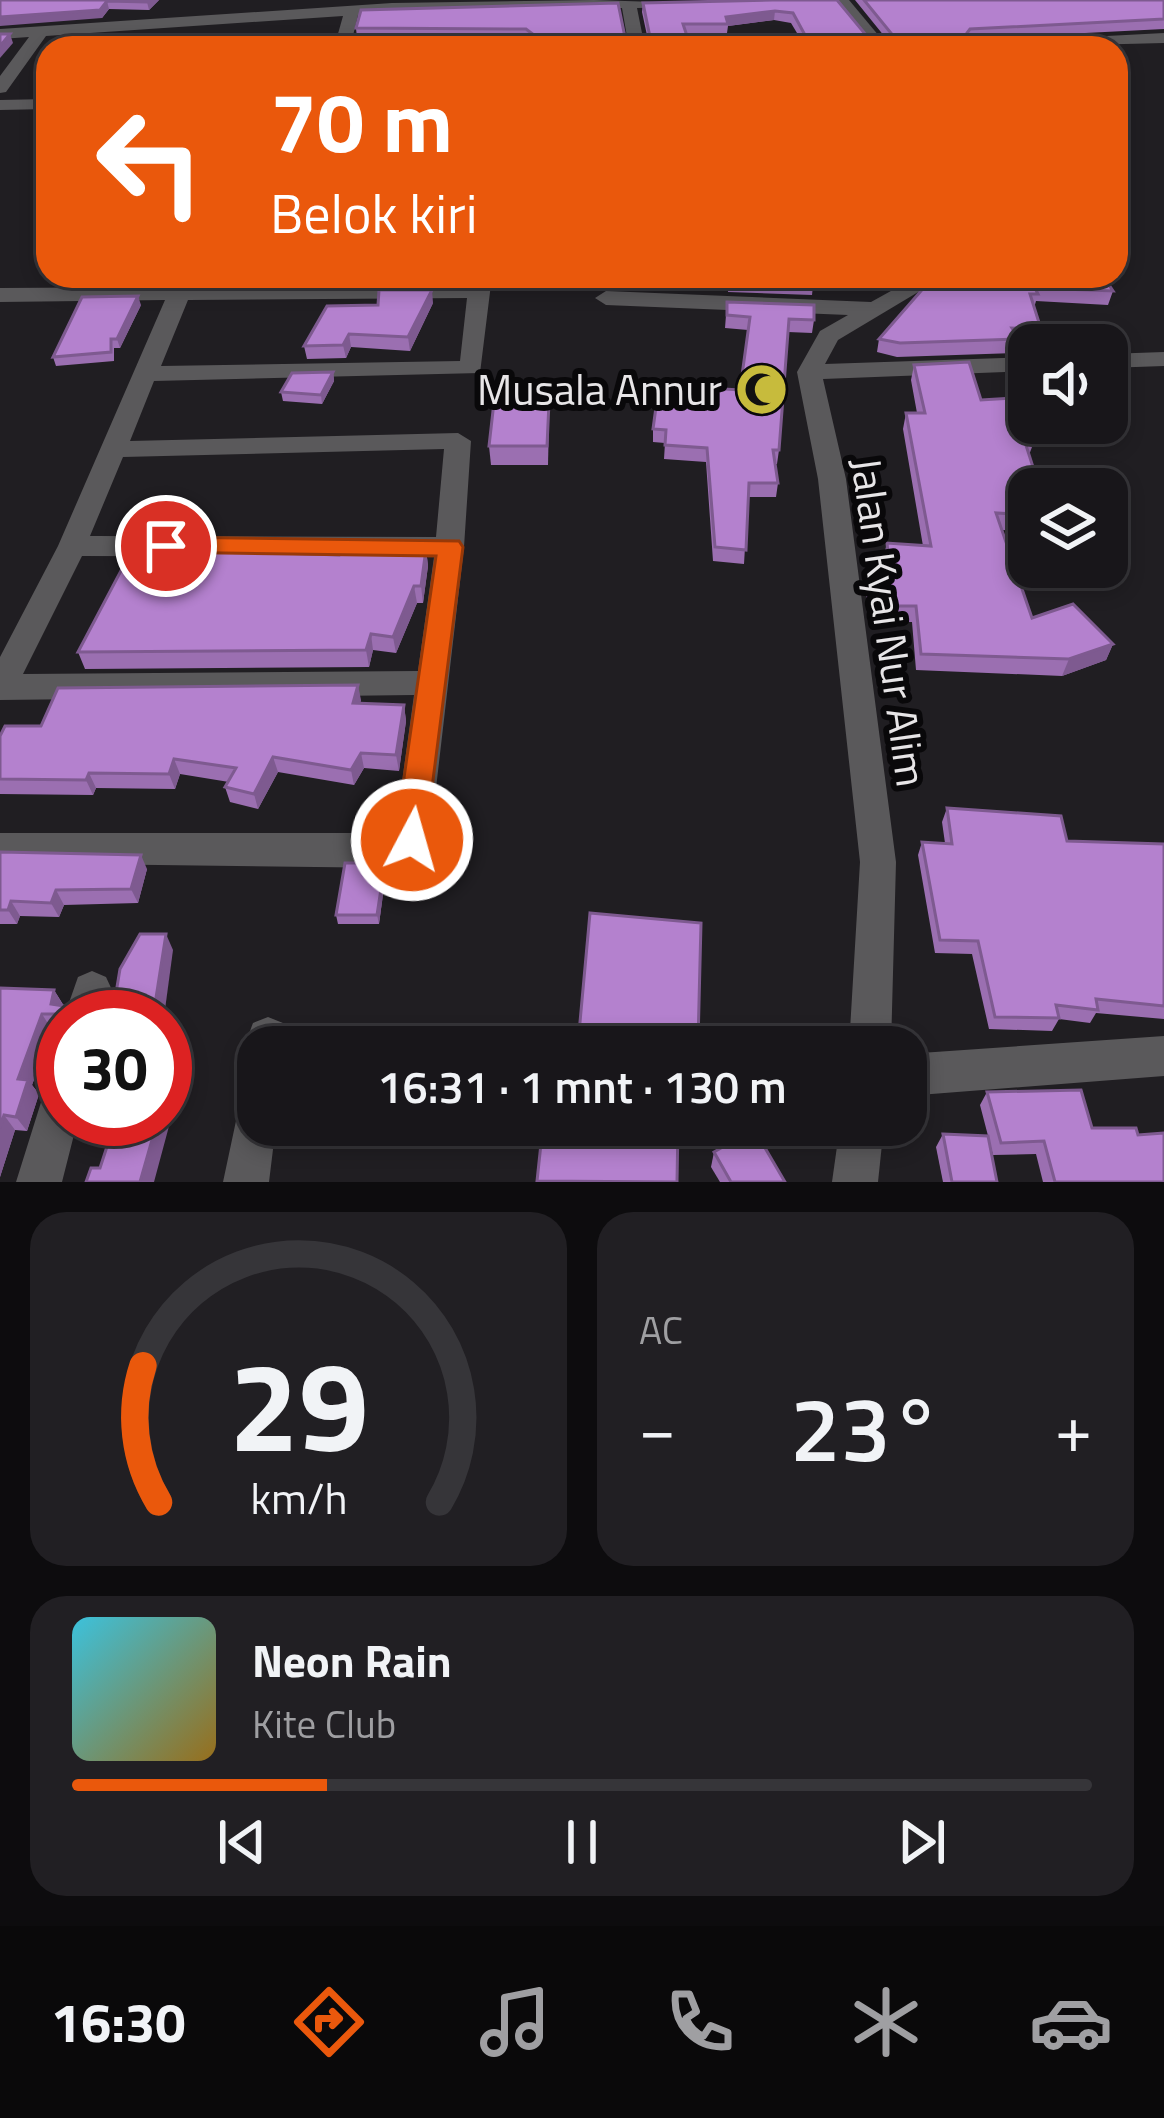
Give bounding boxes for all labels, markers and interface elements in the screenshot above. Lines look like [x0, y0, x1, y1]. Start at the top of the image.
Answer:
text: 70 m [270, 57, 453, 185]
icon: left [72, 84, 228, 240]
text: Belok kiri [270, 172, 477, 254]
map controls [1008, 324, 1128, 588]
button: sound [1008, 324, 1128, 444]
place label: Musala Annur [477, 357, 722, 421]
mosque icon: Musala Annur [733, 362, 789, 418]
street label: Jalan Kyai Nur Alim [835, 453, 945, 790]
button: layers [1008, 468, 1128, 588]
pin [115, 495, 217, 597]
icon: arrive [133, 513, 199, 579]
position arrow [349, 777, 475, 903]
speed limit sign: 30 [36, 990, 192, 1146]
text: 16:31 · 1 mnt · 130 m [377, 1052, 787, 1120]
text: AC [639, 1300, 683, 1359]
text: 29 [229, 1310, 368, 1499]
text: 23° [790, 1359, 941, 1496]
text: − [639, 1377, 676, 1478]
text: + [1055, 1377, 1092, 1478]
text: km/h [250, 1465, 347, 1531]
text: Neon Rain [252, 1626, 452, 1694]
text: Kite Club [252, 1694, 396, 1753]
icon: previous [209, 1809, 275, 1875]
icon: pause [549, 1809, 615, 1875]
icon: next [889, 1809, 955, 1875]
icon: directions [287, 1980, 371, 2064]
icon: music [473, 1980, 557, 2064]
icon: phone [658, 1980, 742, 2064]
icon: climate [844, 1980, 928, 2064]
icon: car [1029, 1980, 1113, 2064]
text: 16:30 [51, 1981, 186, 2063]

